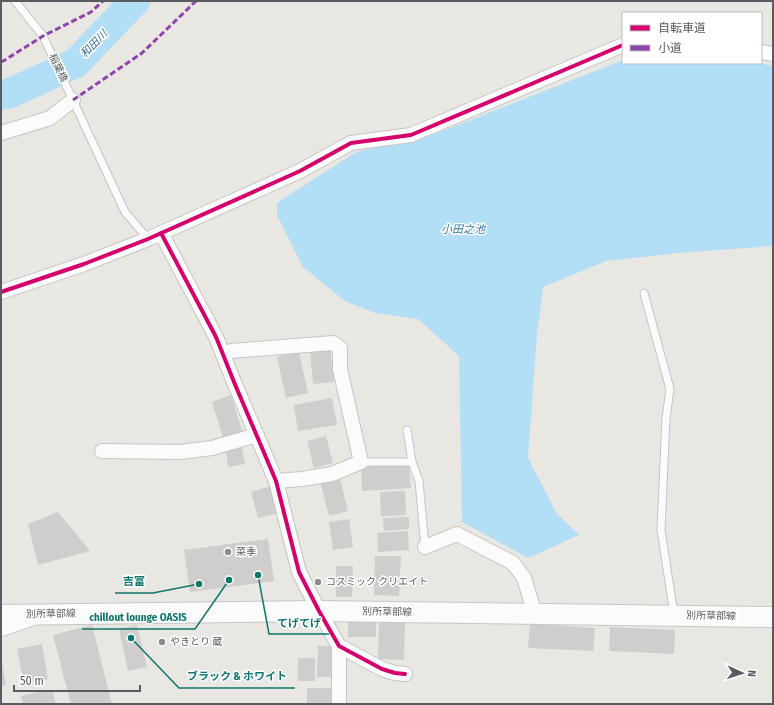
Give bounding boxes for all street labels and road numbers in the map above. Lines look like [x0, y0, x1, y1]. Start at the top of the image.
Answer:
street label: 稲葉橋 [46, 52, 70, 84]
street label: 別所草部線 [362, 606, 412, 618]
street label: 別所草部線 [26, 608, 76, 620]
street label: 別所草部線 [686, 610, 736, 622]

